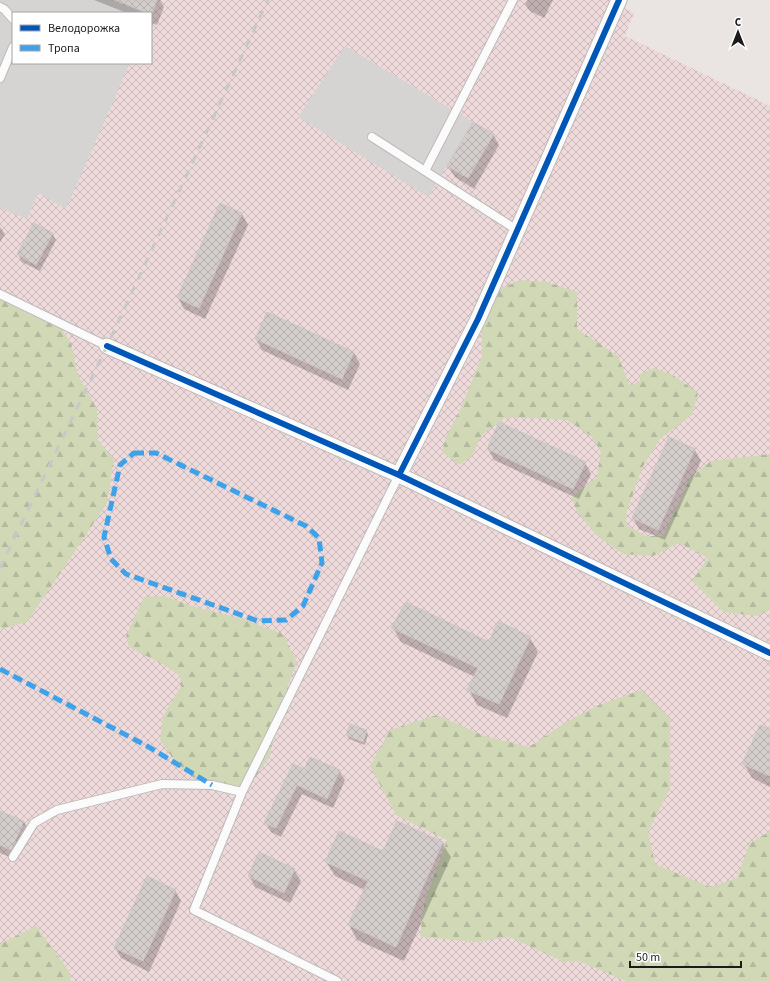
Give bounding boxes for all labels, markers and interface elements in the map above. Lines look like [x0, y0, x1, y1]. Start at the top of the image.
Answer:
legend [12, 12, 152, 64]
north arrow [718, 12, 758, 52]
text: С [735, 15, 742, 30]
text: Велодорожка [48, 20, 120, 37]
text: Тропа [48, 40, 80, 57]
scale bar [630, 943, 741, 969]
text: 50 m [636, 949, 660, 966]

